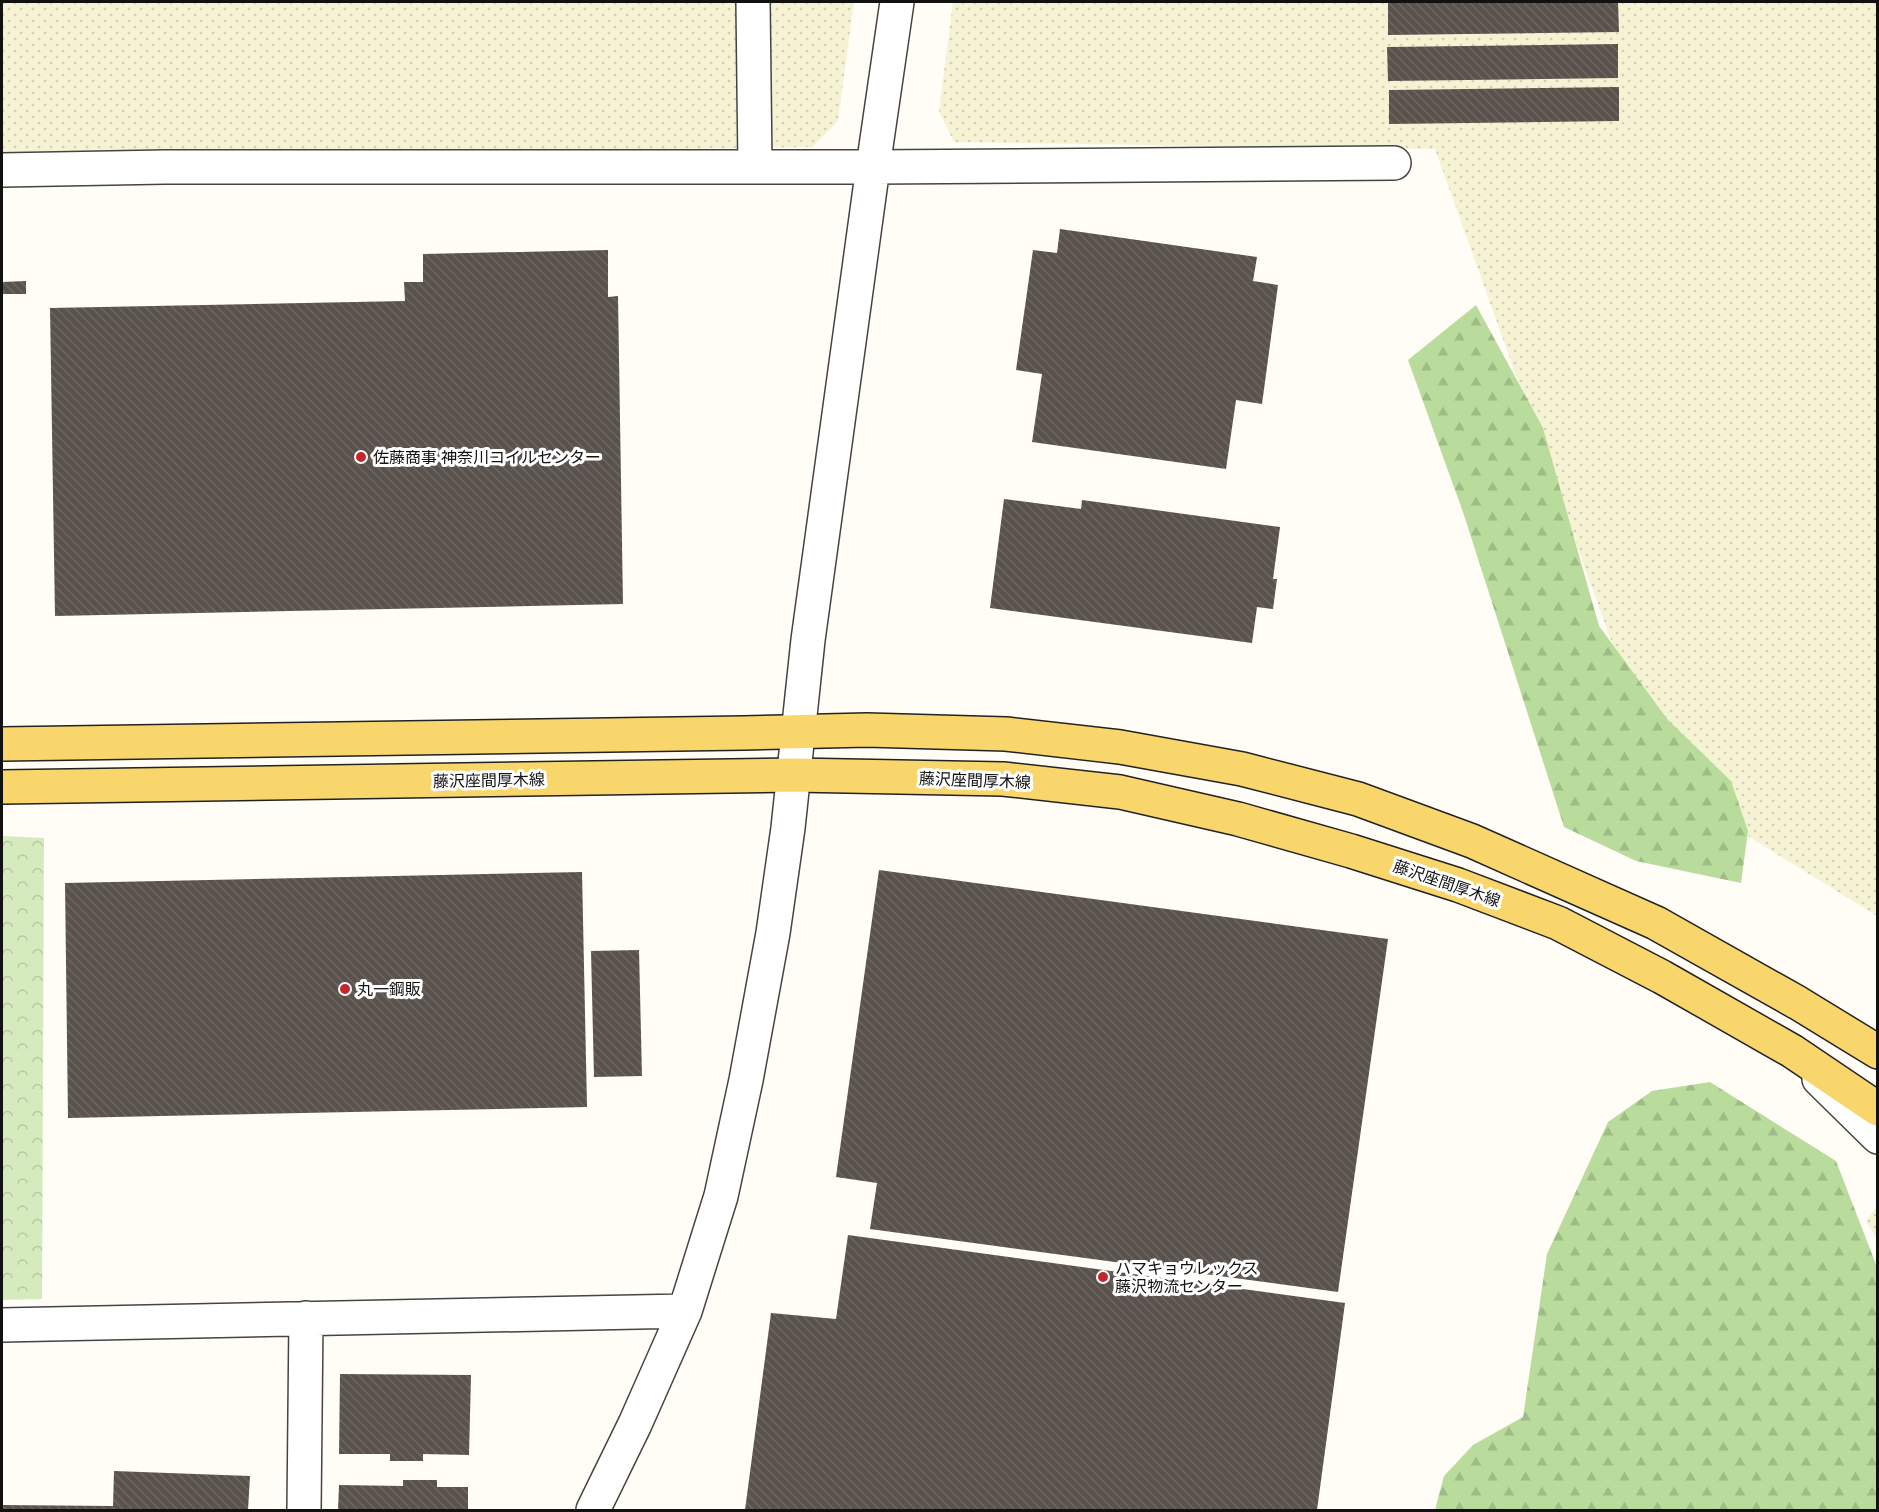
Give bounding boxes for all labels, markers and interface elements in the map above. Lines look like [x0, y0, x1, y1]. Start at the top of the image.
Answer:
place label: 佐藤商事 神奈川コイルセンター [373, 449, 601, 466]
marker: 佐藤商事 神奈川コイルセンター [354, 450, 368, 464]
street label: 藤沢座間厚木線 [919, 770, 1031, 791]
street label: 藤沢座間厚木線 [433, 771, 545, 790]
street label: 藤沢座間厚木線 [1391, 857, 1503, 910]
place label: 丸一鋼販 [357, 981, 421, 998]
marker: 丸一鋼販 [338, 982, 352, 996]
place label: ハマキョウレックス 藤沢物流センター [1115, 1260, 1259, 1295]
marker: ハマキョウレックス 藤沢物流センター [1096, 1270, 1110, 1284]

